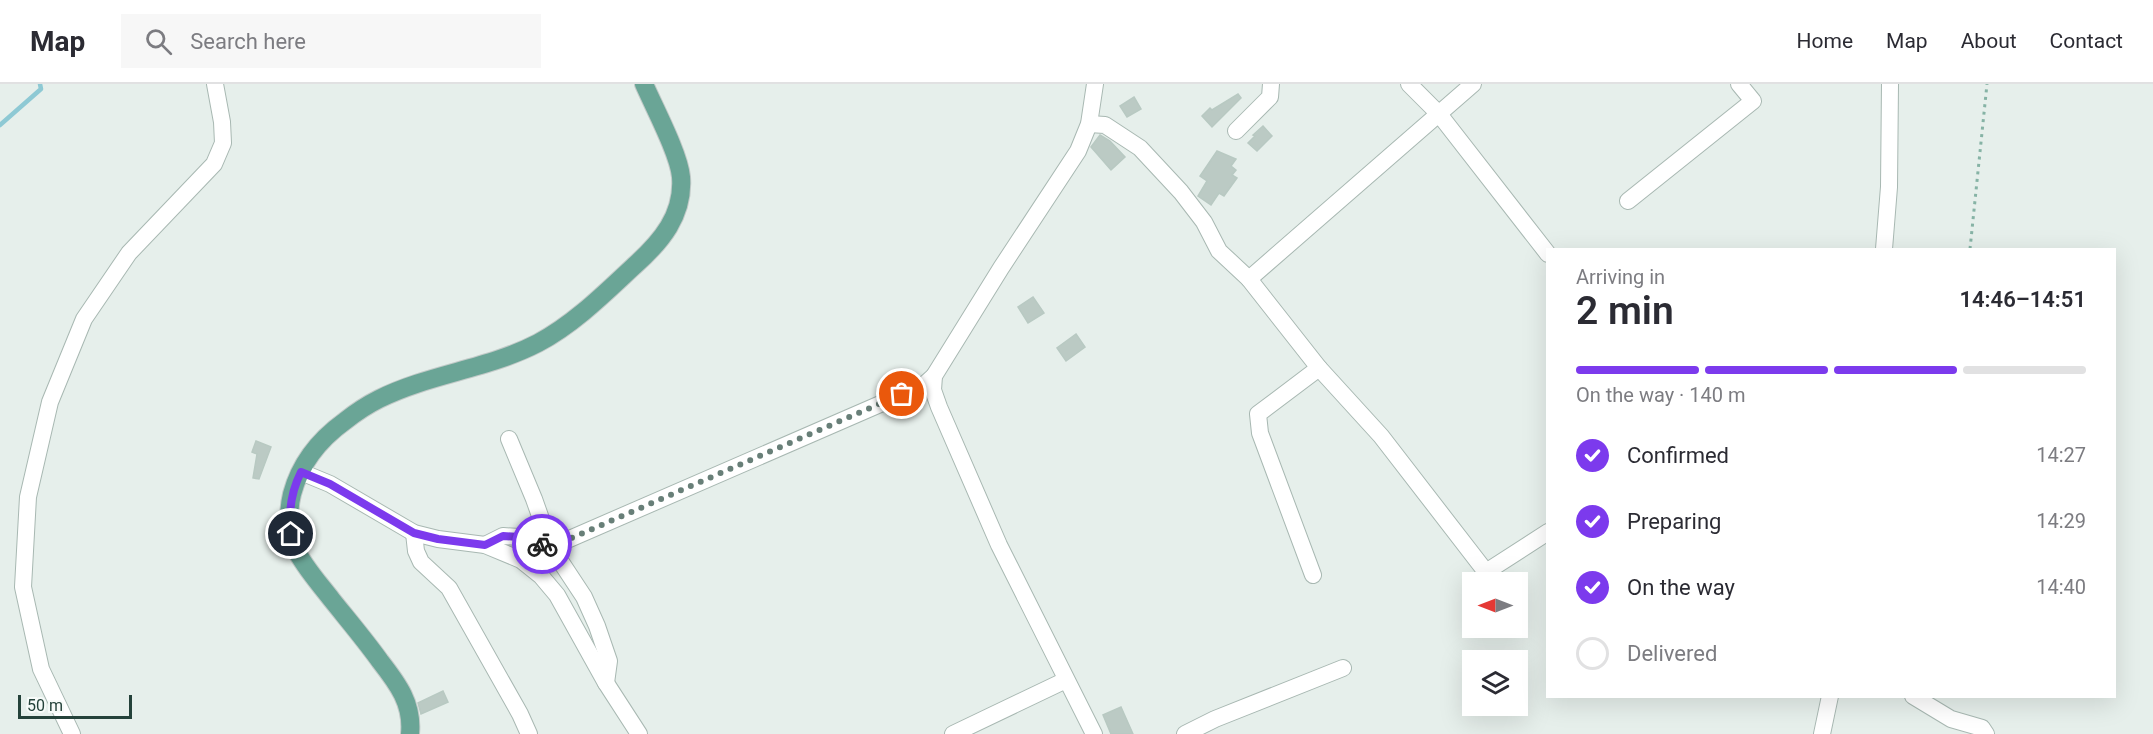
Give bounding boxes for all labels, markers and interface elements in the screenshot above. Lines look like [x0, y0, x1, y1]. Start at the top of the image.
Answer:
search box [121, 14, 541, 68]
text: Map [30, 25, 85, 58]
icon: search [142, 25, 175, 58]
text: Search here [190, 29, 306, 54]
text: Home [1797, 29, 1853, 53]
text: Map [1886, 29, 1928, 53]
text: About [1961, 29, 2017, 53]
text: Contact [2050, 29, 2123, 53]
text: Arriving in [1576, 265, 1665, 289]
text: 14:46–14:51 [1959, 287, 2086, 312]
text: 2 min [1576, 288, 1674, 334]
pin [876, 368, 927, 419]
icon: bag [885, 377, 918, 410]
text: On the way · 140 m [1576, 383, 1745, 407]
icon: check [1576, 439, 1609, 472]
text: Confirmed [1627, 443, 1729, 468]
text: 14:27 [2036, 443, 2086, 467]
icon: check [1576, 505, 1609, 538]
pin [265, 508, 316, 559]
text: Preparing [1627, 509, 1721, 534]
text: 14:29 [2036, 509, 2086, 533]
courier [512, 514, 572, 574]
icon: home [274, 517, 307, 550]
icon: bike [526, 528, 559, 561]
icon: check [1576, 571, 1609, 604]
north arrow [1462, 572, 1528, 638]
map controls [1462, 572, 1528, 716]
text: On the way [1627, 575, 1735, 600]
text: 14:40 [2036, 575, 2086, 599]
text: Delivered [1627, 641, 1717, 666]
button: layers [1462, 650, 1528, 716]
scale bar [18, 692, 132, 720]
text: 50 m [27, 696, 63, 715]

